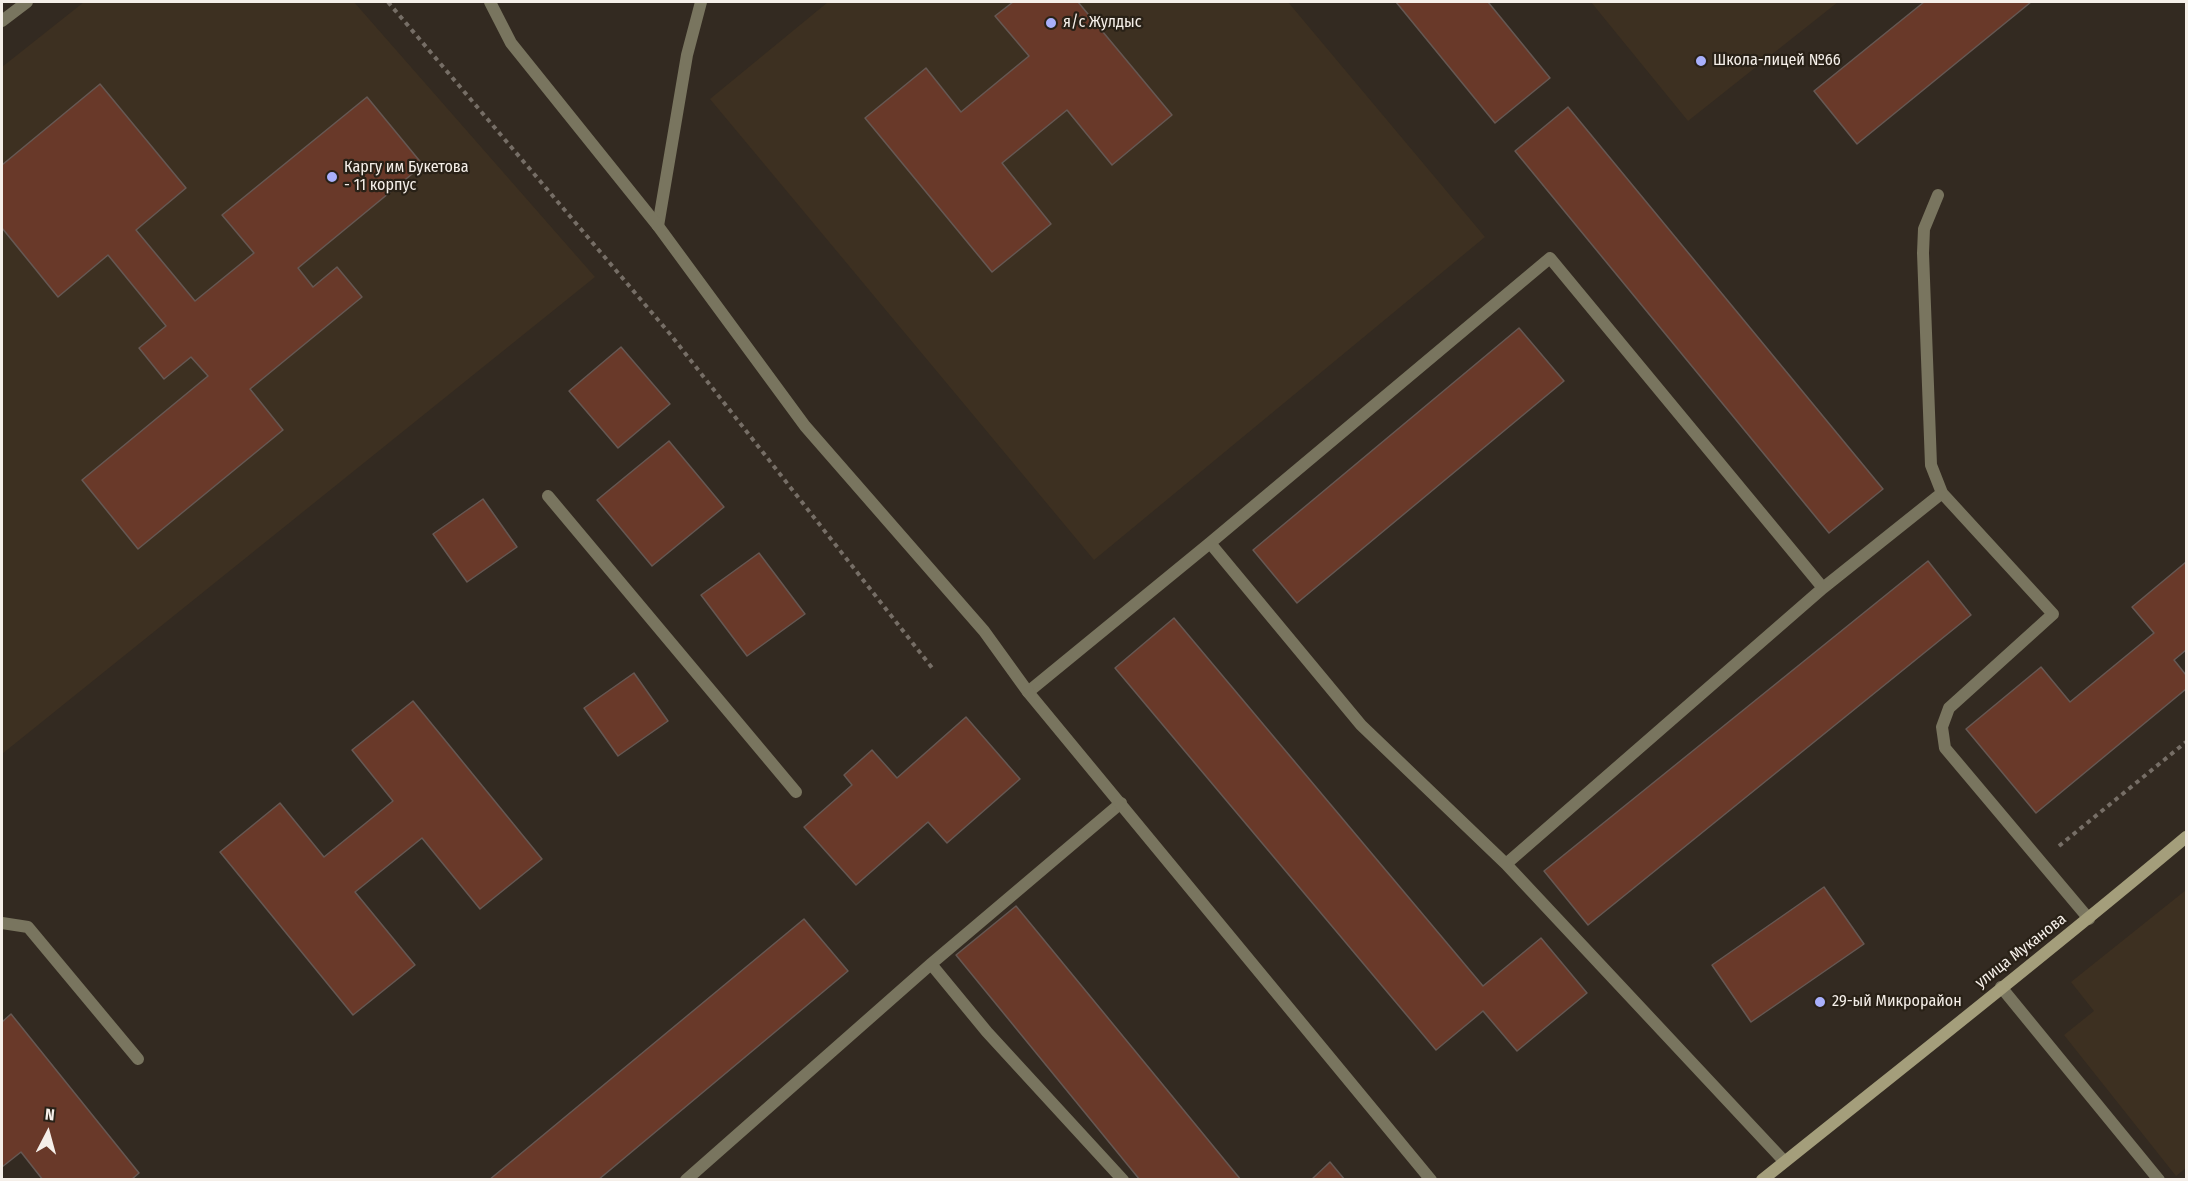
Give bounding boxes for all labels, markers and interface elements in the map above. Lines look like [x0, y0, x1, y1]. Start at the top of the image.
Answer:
place label: я/c Жулдыс [1063, 13, 1141, 33]
marker: я/c Жулдыс [1044, 16, 1058, 30]
place label: Школа-лицей №66 [1713, 51, 1841, 71]
marker: Школа-лицей №66 [1694, 54, 1708, 68]
place label: Каргу им Букетова - 11 корпус [344, 158, 469, 196]
marker: Каргу им Букетова - 11 корпус [325, 170, 339, 184]
street label: улица Муканова [1972, 910, 2070, 992]
place label: 29-ый Микрорайон [1832, 992, 1962, 1012]
marker: 29-ый Микрорайон [1813, 995, 1827, 1009]
north arrow [18, 1103, 78, 1163]
text: N [44, 1105, 56, 1125]

